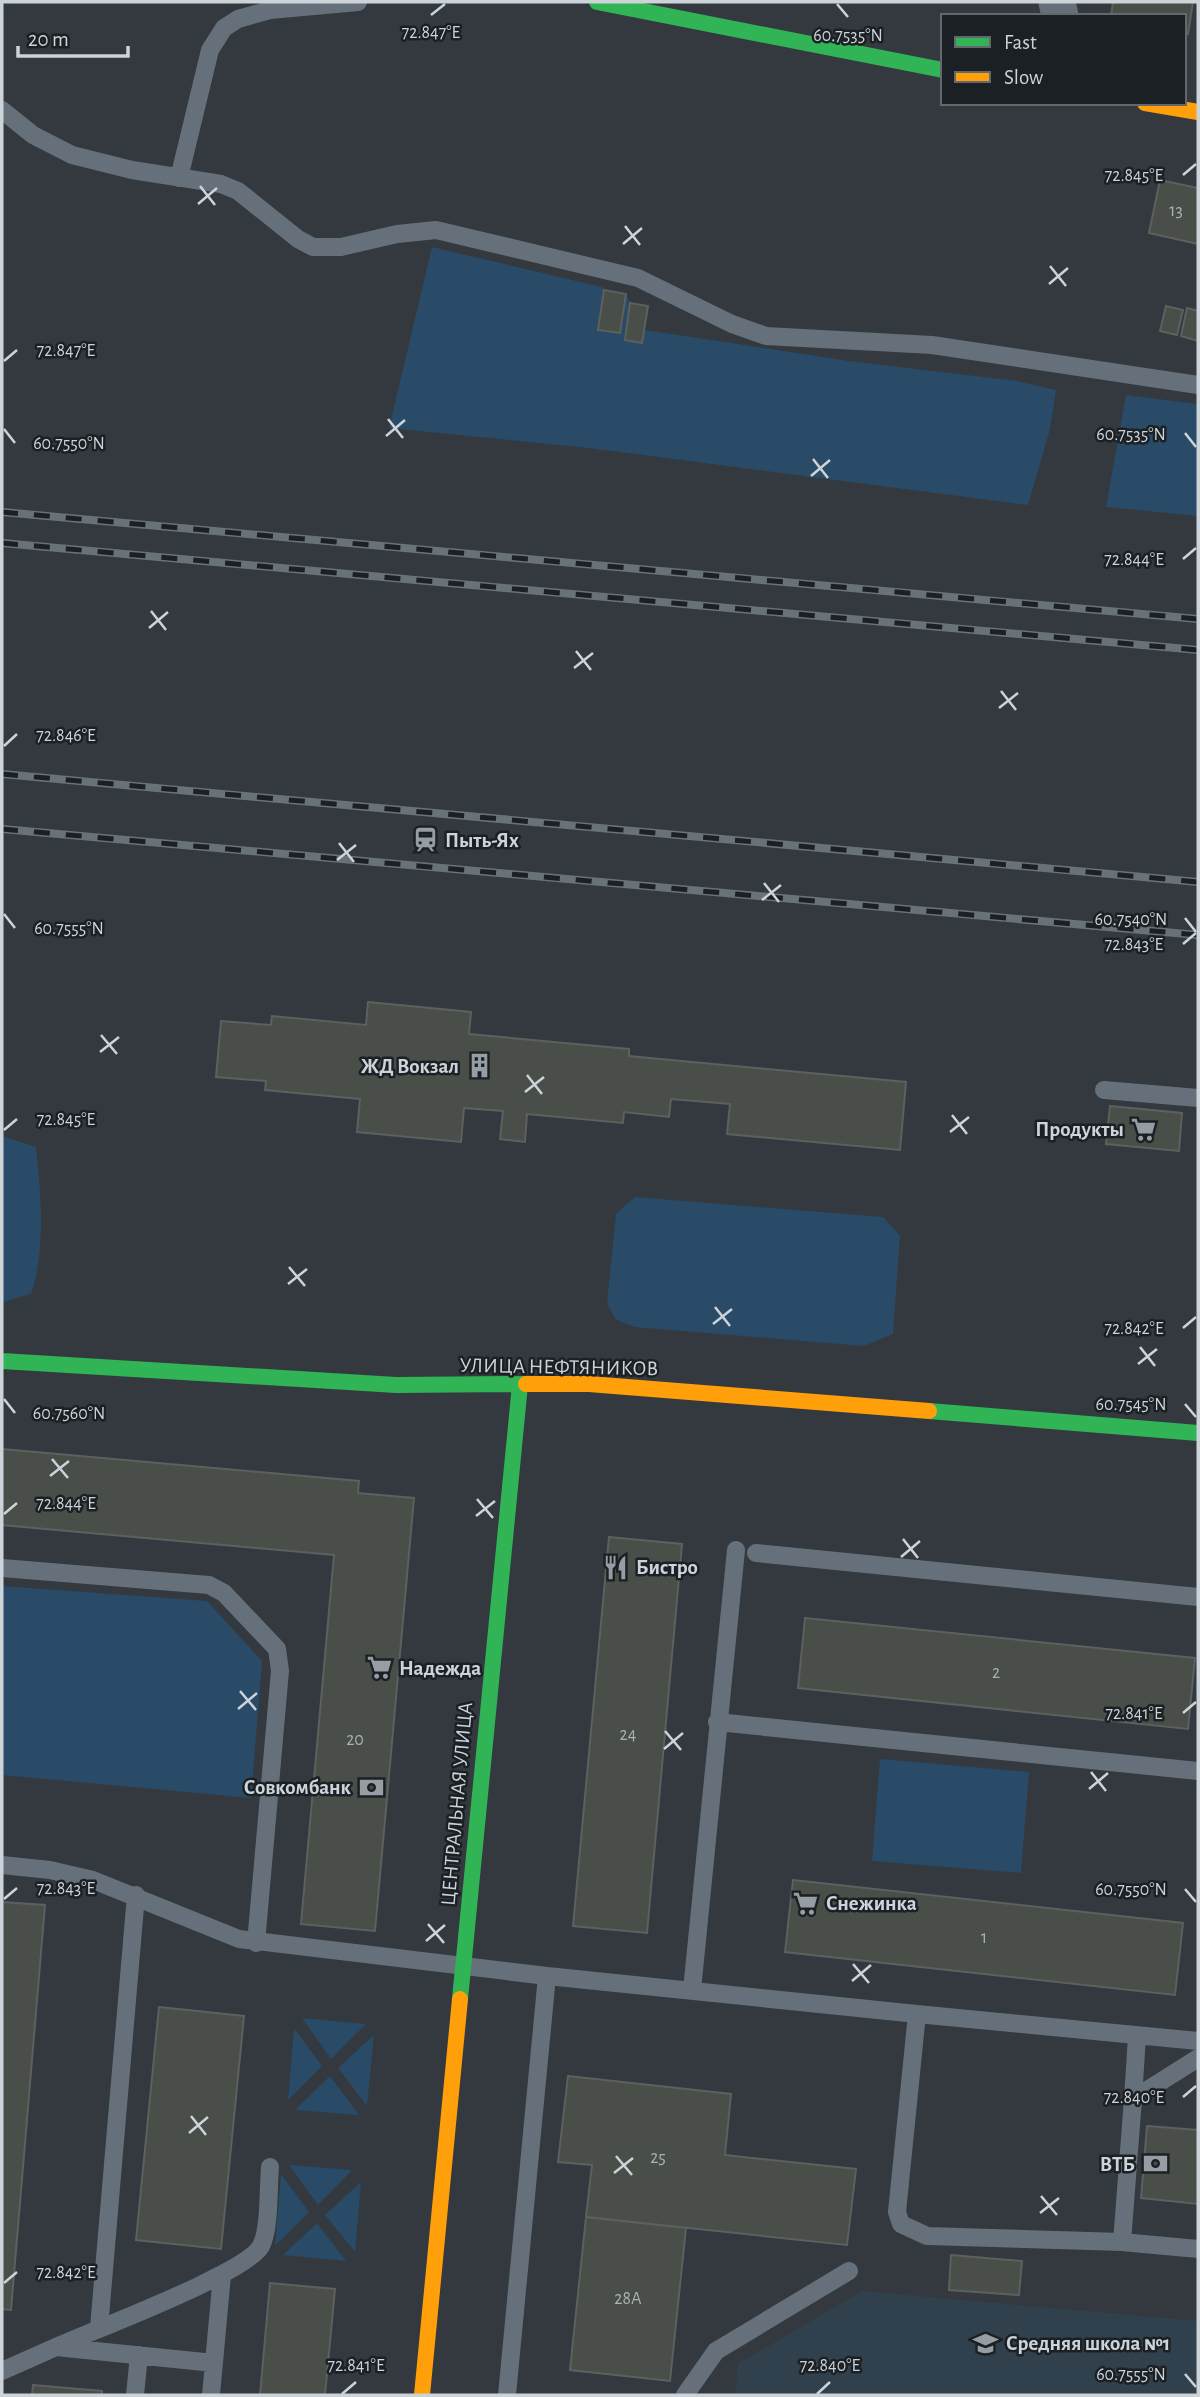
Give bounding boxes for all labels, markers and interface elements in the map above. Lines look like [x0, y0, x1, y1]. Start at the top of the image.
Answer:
scale bar [18, 14, 128, 58]
legend [941, 14, 1186, 105]
text: 72.847°E [402, 24, 461, 42]
text: 60.7535°N [813, 27, 883, 45]
text: 20 m [28, 29, 69, 50]
text: Fast [1004, 32, 1037, 53]
text: Slow [1004, 67, 1043, 88]
text: 72.845°E [1105, 167, 1164, 185]
house number: 13 [1169, 202, 1183, 220]
text: 72.847°E [37, 342, 96, 360]
text: 60.7535°N [1096, 426, 1166, 444]
text: 60.7550°N [33, 435, 105, 453]
text: 72.844°E [1104, 551, 1164, 569]
text: 72.846°E [36, 727, 96, 745]
station icon: Пыть-Ях [411, 826, 439, 854]
place label: Пыть-Ях [445, 830, 519, 851]
text: 60.7540°N [1095, 911, 1167, 929]
text: 60.7555°N [34, 920, 104, 938]
text: 72.843°E [1105, 936, 1164, 954]
building icon: ЖД Вокзал [465, 1052, 493, 1080]
place label: ЖД Вокзал [361, 1056, 459, 1077]
text: 72.845°E [37, 1111, 96, 1129]
supermarket icon: Продукты [1130, 1115, 1158, 1143]
place label: Продукты [1035, 1119, 1124, 1140]
text: 72.842°E [1104, 1320, 1164, 1338]
street label: УЛИЦА НЕФТЯНИКОВ [460, 1355, 658, 1379]
text: 60.7545°N [1096, 1396, 1166, 1414]
text: 60.7560°N [33, 1405, 105, 1423]
text: 72.844°E [36, 1495, 96, 1513]
restaurant icon: Бистро [602, 1553, 630, 1581]
place label: Бистро [636, 1557, 698, 1578]
supermarket icon: Надежда [365, 1654, 393, 1682]
place label: Надежда [399, 1658, 481, 1679]
house number: 2 [992, 1664, 1000, 1682]
street label: ЦЕНТРАЛЬНАЯ УЛИЦА [438, 1701, 476, 1907]
text: 72.841°E [1105, 1705, 1163, 1723]
house number: 24 [620, 1726, 637, 1744]
house number: 20 [346, 1731, 364, 1749]
bank icon: Совкомбанк [357, 1773, 385, 1801]
place label: Совкомбанк [244, 1777, 352, 1798]
text: 72.843°E [37, 1880, 96, 1898]
text: 60.7550°N [1095, 1881, 1167, 1899]
supermarket icon: Снежинка [792, 1889, 820, 1917]
place label: Снежинка [826, 1893, 917, 1914]
house number: 1 [981, 1929, 987, 1947]
text: 72.840°E [1104, 2089, 1165, 2107]
house number: 25 [650, 2149, 666, 2167]
bank icon: ВТБ [1141, 2150, 1169, 2178]
place label: ВТБ [1100, 2154, 1135, 2175]
text: 72.842°E [36, 2264, 96, 2282]
house number: 28А [614, 2290, 642, 2308]
school or university icon: Средняя школа №1 [972, 2329, 1000, 2357]
place label: Средняя школа №1 [1006, 2333, 1170, 2354]
text: 72.841°E [327, 2357, 385, 2375]
text: 72.840°E [800, 2357, 861, 2375]
text: 60.7555°N [1096, 2366, 1166, 2384]

